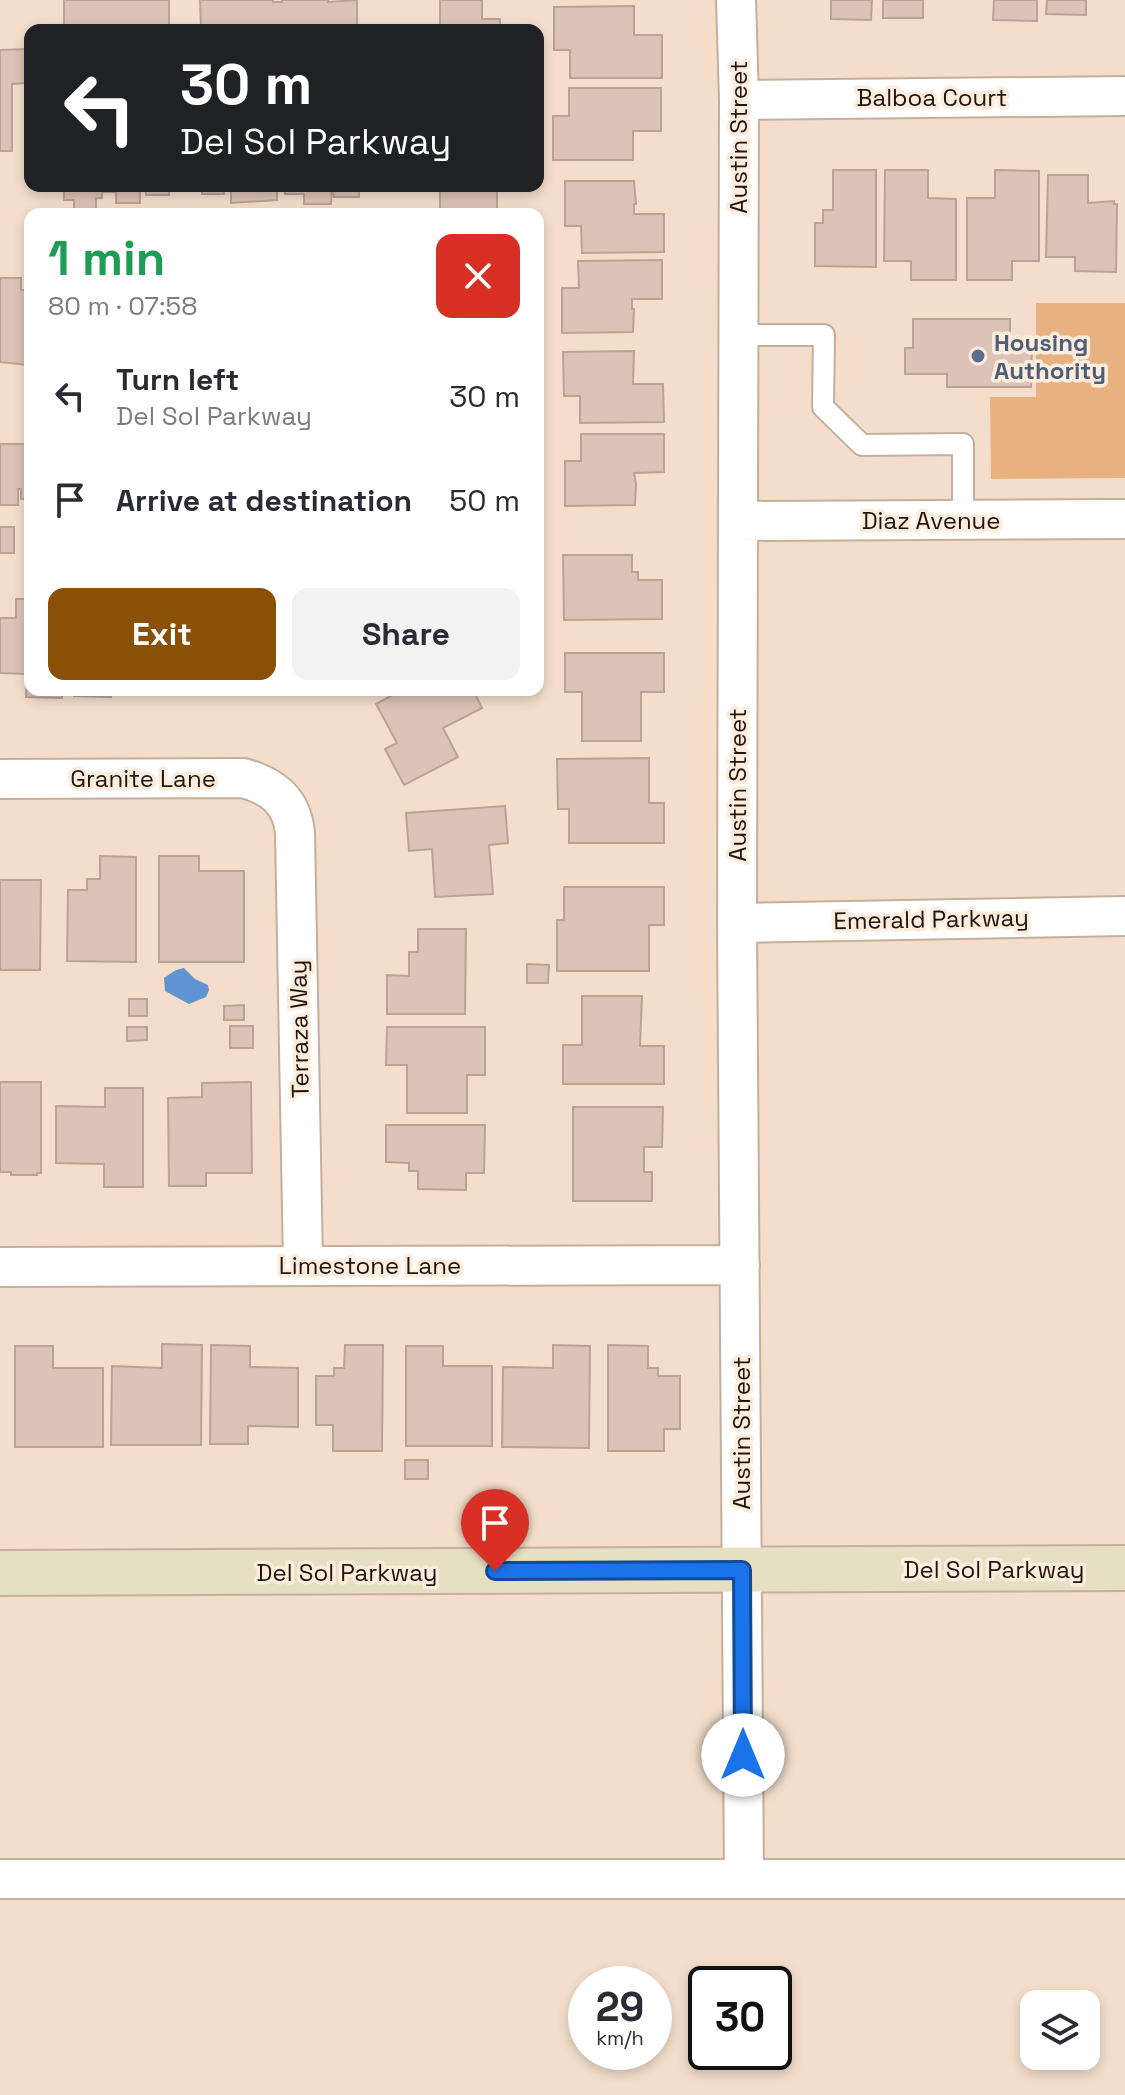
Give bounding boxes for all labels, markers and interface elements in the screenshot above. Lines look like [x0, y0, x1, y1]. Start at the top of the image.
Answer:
text: 30 m [180, 49, 312, 120]
icon: left [48, 56, 152, 160]
street label: Austin Street [723, 60, 754, 214]
street label: Balboa Court [857, 82, 1007, 113]
text: Del Sol Parkway [180, 119, 451, 165]
text: 1 min [48, 228, 165, 289]
button: close [436, 234, 520, 318]
text: 80 m · 07:58 [48, 289, 197, 323]
place label: Housing Authority [994, 327, 1106, 386]
marker: Housing Authority [969, 347, 987, 365]
text: Turn left [116, 360, 239, 399]
icon: left [48, 374, 92, 418]
text: 30 m [449, 377, 520, 416]
text: Del Sol Parkway [116, 399, 312, 433]
icon: arrive [48, 478, 92, 522]
text: Arrive at destination [116, 481, 412, 520]
text: 50 m [449, 481, 520, 520]
street label: Diaz Avenue [862, 505, 1000, 536]
button: Exit [48, 588, 276, 680]
button: Share [292, 588, 520, 680]
street label: Austin Street [722, 708, 753, 862]
street label: Granite Lane [70, 763, 216, 794]
street label: Emerald Parkway [833, 902, 1029, 936]
street label: Terraza Way [282, 959, 316, 1099]
street label: Limestone Lane [279, 1250, 461, 1281]
street label: Austin Street [726, 1356, 757, 1510]
pin [461, 1489, 529, 1571]
icon: arrive [473, 1501, 517, 1545]
street label: Del Sol Parkway [904, 1554, 1084, 1585]
street label: Del Sol Parkway [257, 1557, 437, 1588]
position arrow [701, 1713, 785, 1797]
speed limit sign: 30 [688, 1966, 792, 2070]
text: 29 [596, 1982, 644, 2033]
map controls [1020, 1990, 1100, 2070]
button: layers [1020, 1990, 1100, 2070]
text: km/h [596, 2025, 644, 2051]

